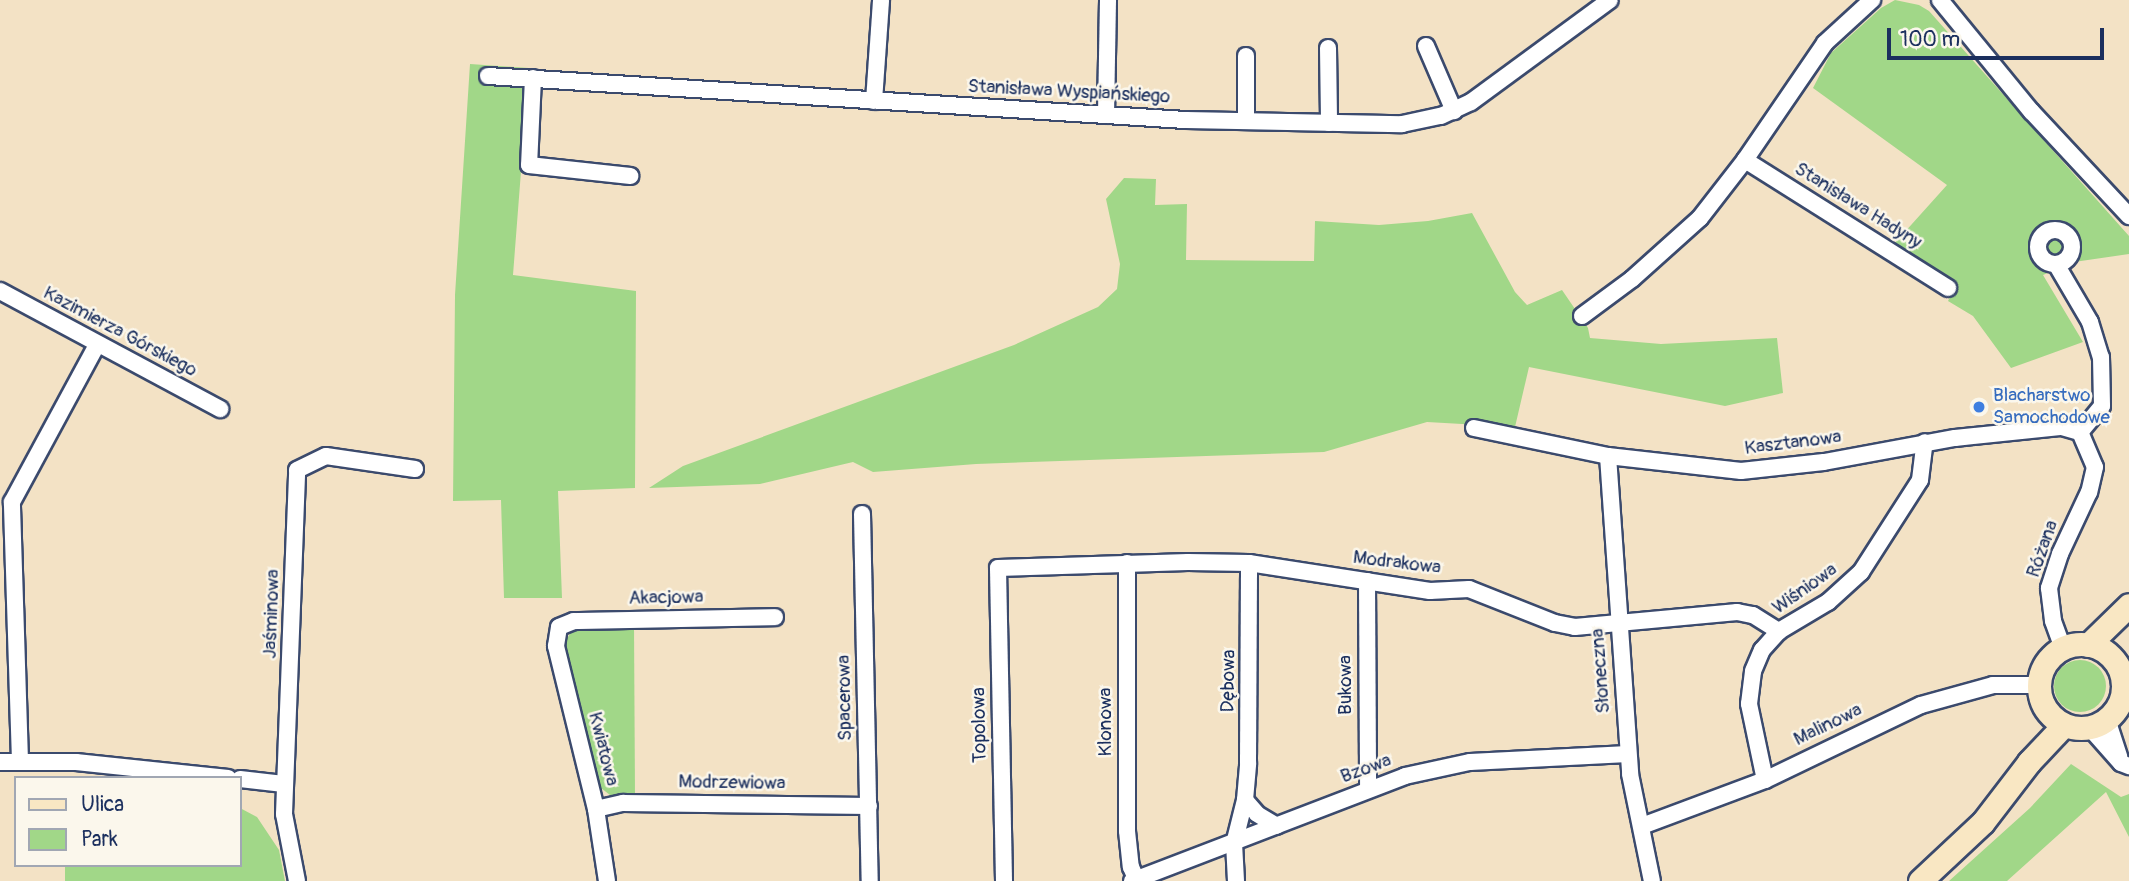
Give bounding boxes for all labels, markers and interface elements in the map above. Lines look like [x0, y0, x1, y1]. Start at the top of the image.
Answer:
scale bar [1891, 14, 2108, 58]
text: 100 m [1900, 26, 1960, 53]
street label: Stanisława Wyspiańskiego [967, 75, 1171, 109]
street label: Stanisława Hadyny [1790, 158, 1926, 254]
street label: Kazimierza Górskiego [39, 282, 201, 382]
place label: Blacharstwo Samochodowe [1993, 385, 2110, 429]
marker: Blacharstwo Samochodowe [1971, 399, 1987, 415]
street label: Kasztanowa [1743, 426, 1843, 460]
street label: Różana [2022, 517, 2064, 581]
street label: Modrakowa [1352, 546, 1442, 580]
street label: Wiśniowa [1768, 558, 1842, 620]
street label: Jaśminowa [259, 569, 285, 659]
street label: Akacjowa [628, 586, 704, 610]
street label: Słoneczna [1587, 628, 1615, 714]
street label: Dębowa [1217, 649, 1241, 713]
street label: Spacerowa [833, 655, 857, 741]
street label: Bukowa [1335, 655, 1357, 715]
street label: Topolowa [968, 687, 992, 763]
street label: Klonowa [1095, 688, 1117, 756]
street label: Malinowa [1790, 699, 1866, 751]
street label: Kwiatowa [583, 710, 623, 788]
street label: Bzowa [1338, 749, 1394, 789]
street label: Modrzewiowa [678, 771, 786, 795]
legend [14, 776, 242, 867]
text: Ulica [81, 791, 124, 818]
text: Park [81, 826, 118, 853]

